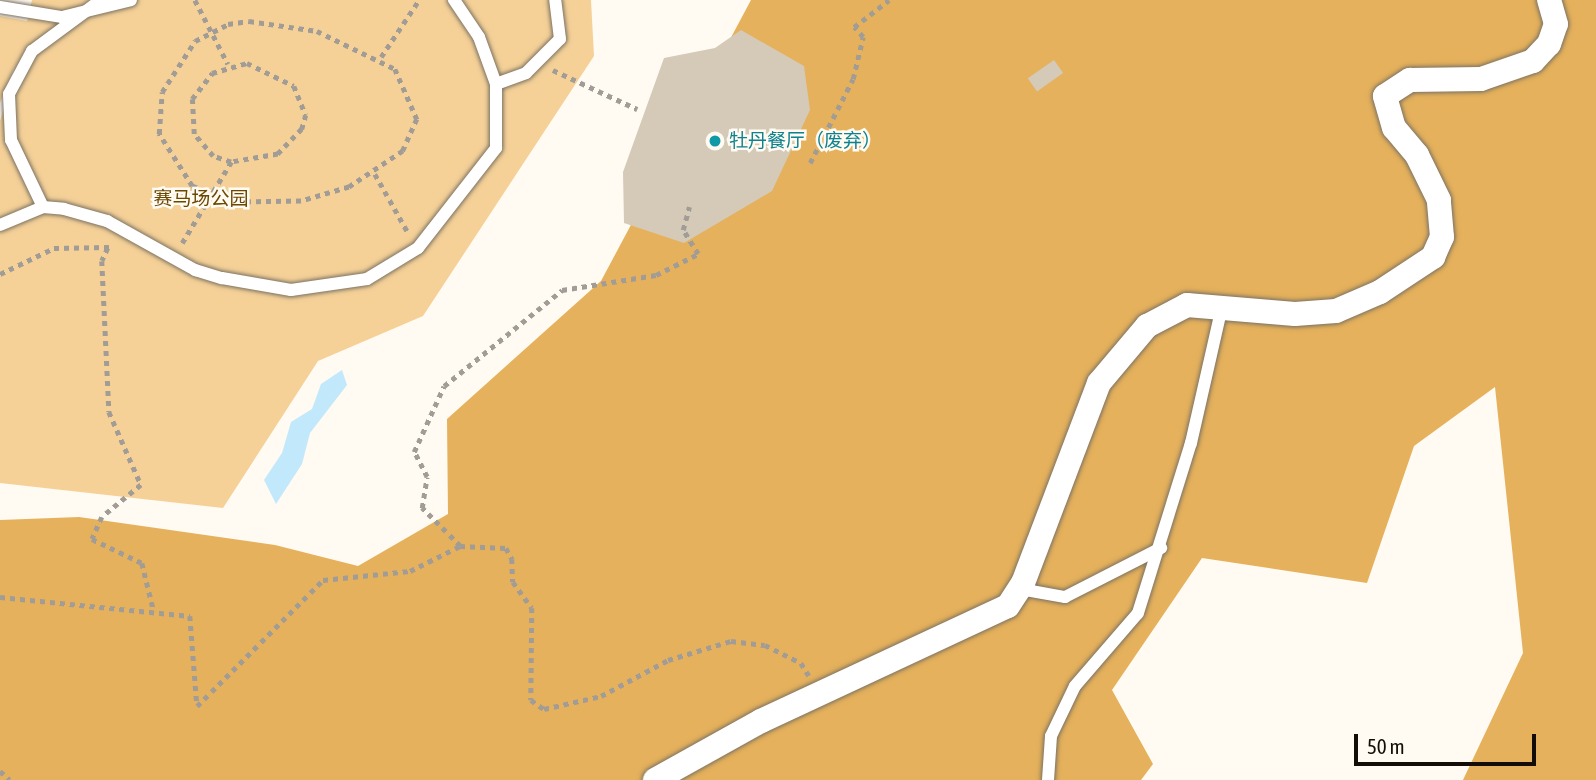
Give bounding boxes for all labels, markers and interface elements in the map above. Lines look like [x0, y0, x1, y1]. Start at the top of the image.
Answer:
place label: 牡丹餐厅（废弃） [729, 130, 881, 152]
marker: 牡丹餐厅（废弃） [707, 133, 723, 149]
park label: 赛马场公园 [154, 188, 248, 210]
scale bar [1358, 720, 1540, 764]
text: 50 m [1367, 734, 1405, 758]

